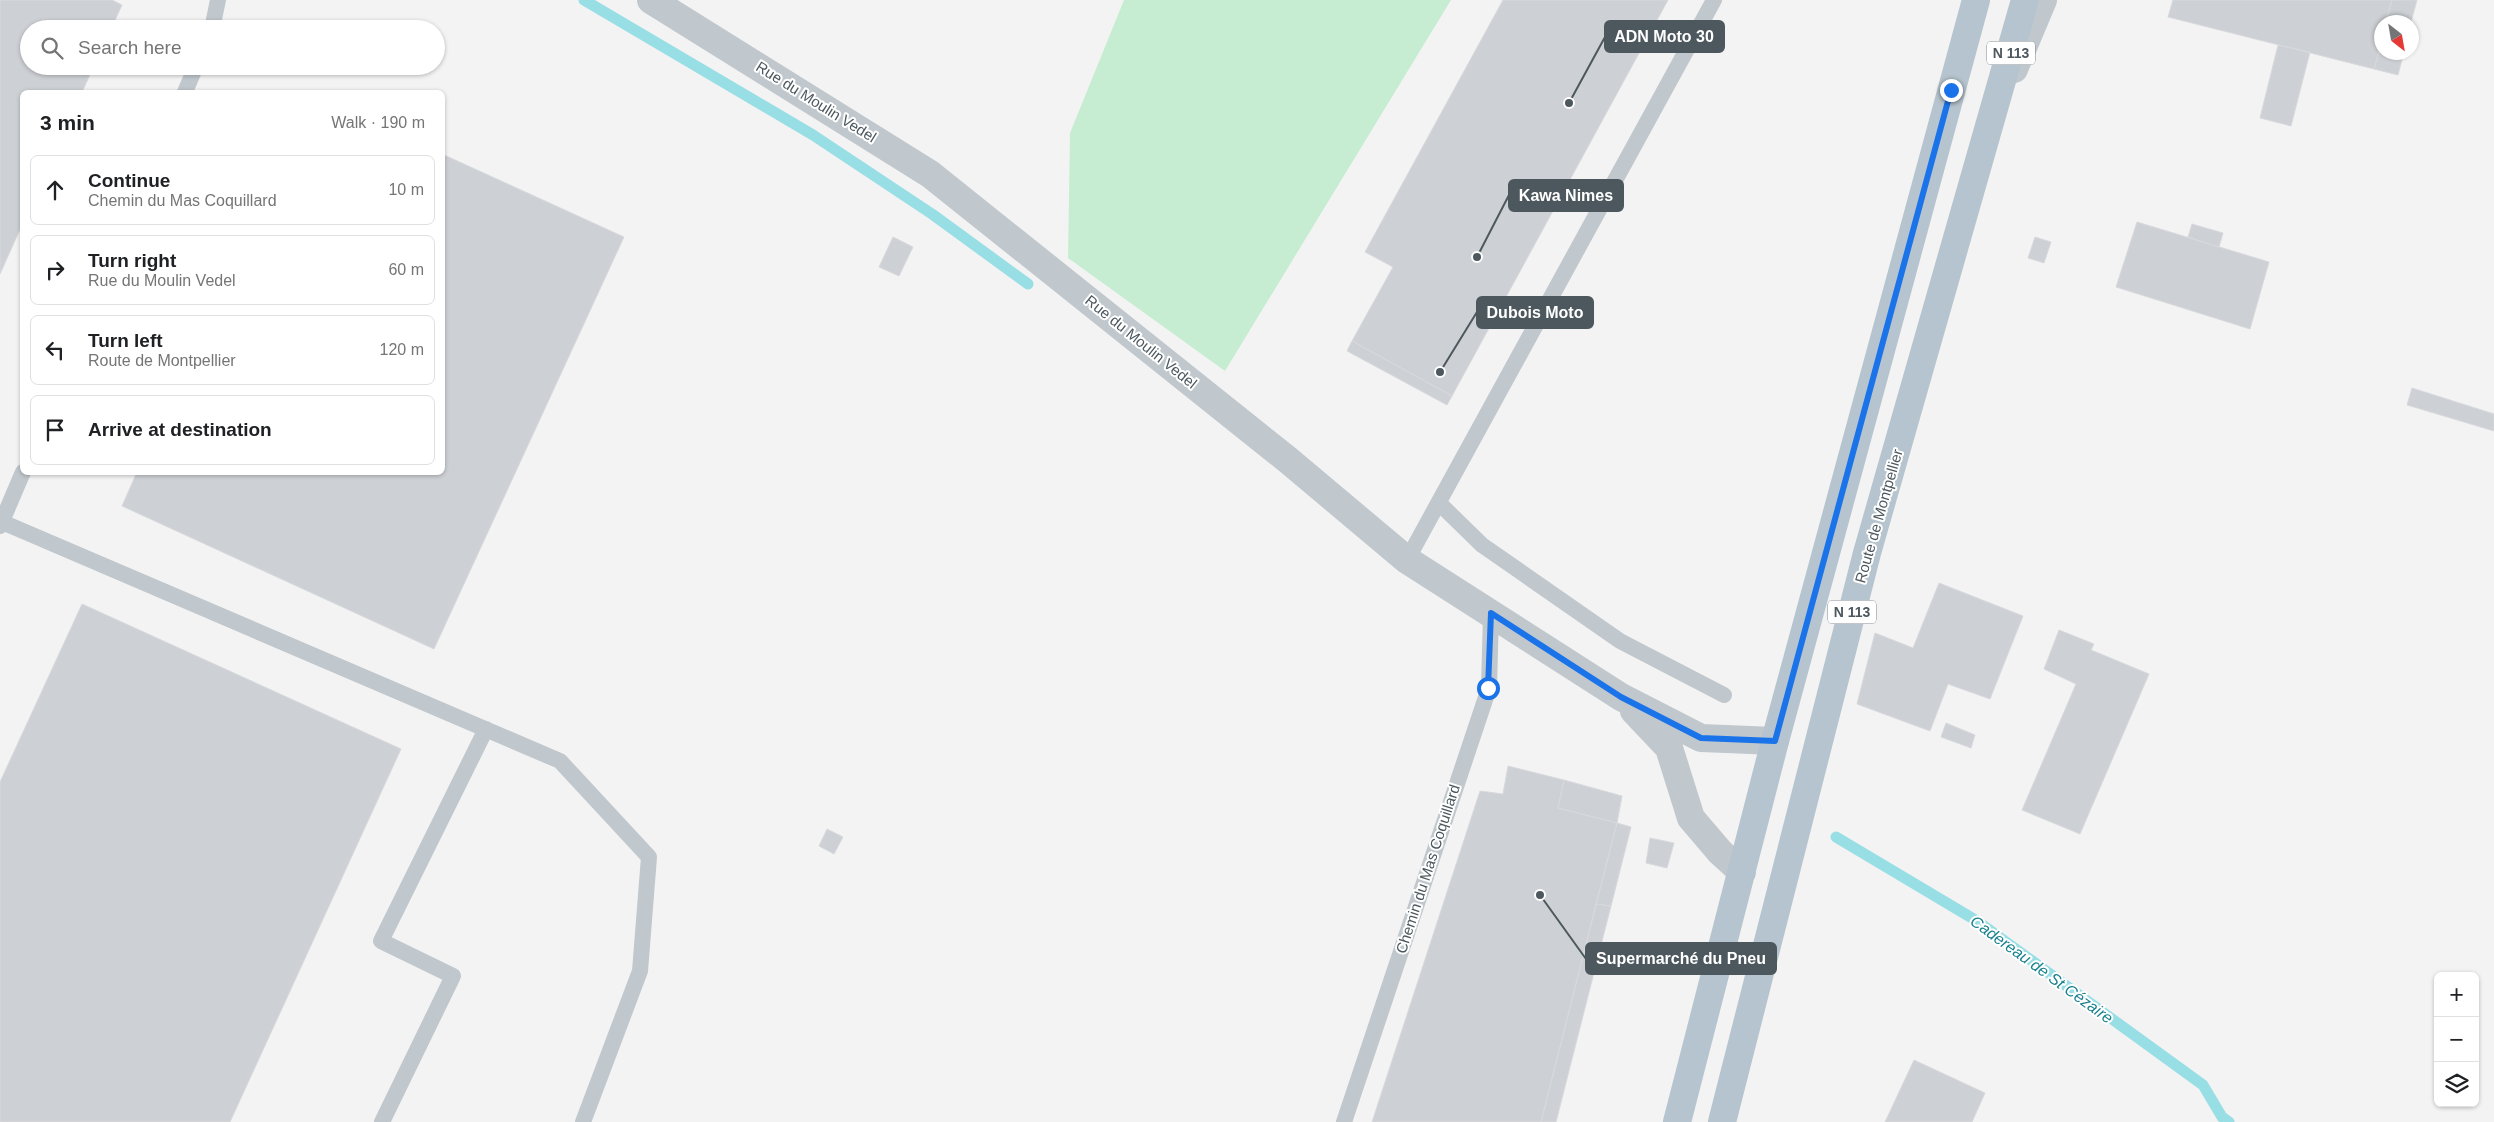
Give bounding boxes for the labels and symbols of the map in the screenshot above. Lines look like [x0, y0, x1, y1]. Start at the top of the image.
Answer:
north arrow [2374, 15, 2419, 60]
callout: ADN Moto 30 [1605, 21, 1724, 52]
text: ADN Moto 30 [1614, 28, 1714, 45]
road number: N 113 [1987, 42, 2035, 64]
street label: Rue du Moulin Vedel [753, 58, 879, 145]
route end [1940, 79, 1963, 102]
callout: Kawa Nimes [1509, 180, 1623, 211]
text: Kawa Nimes [1519, 187, 1613, 204]
street label: Rue du Moulin Vedel [1082, 291, 1200, 392]
callout: Dubois Moto [1477, 297, 1593, 328]
text: Dubois Moto [1487, 304, 1584, 321]
street label: Route de Montpellier [1851, 447, 1906, 585]
road number: N 113 [1828, 600, 1876, 624]
route start [1477, 677, 1500, 700]
street label: Chemin du Mas Coquillard [1392, 782, 1463, 956]
water label: Cadereau de St Cézaire [1967, 912, 2116, 1027]
callout: Supermarché du Pneu [1586, 943, 1776, 974]
text: Supermarché du Pneu [1596, 950, 1766, 967]

